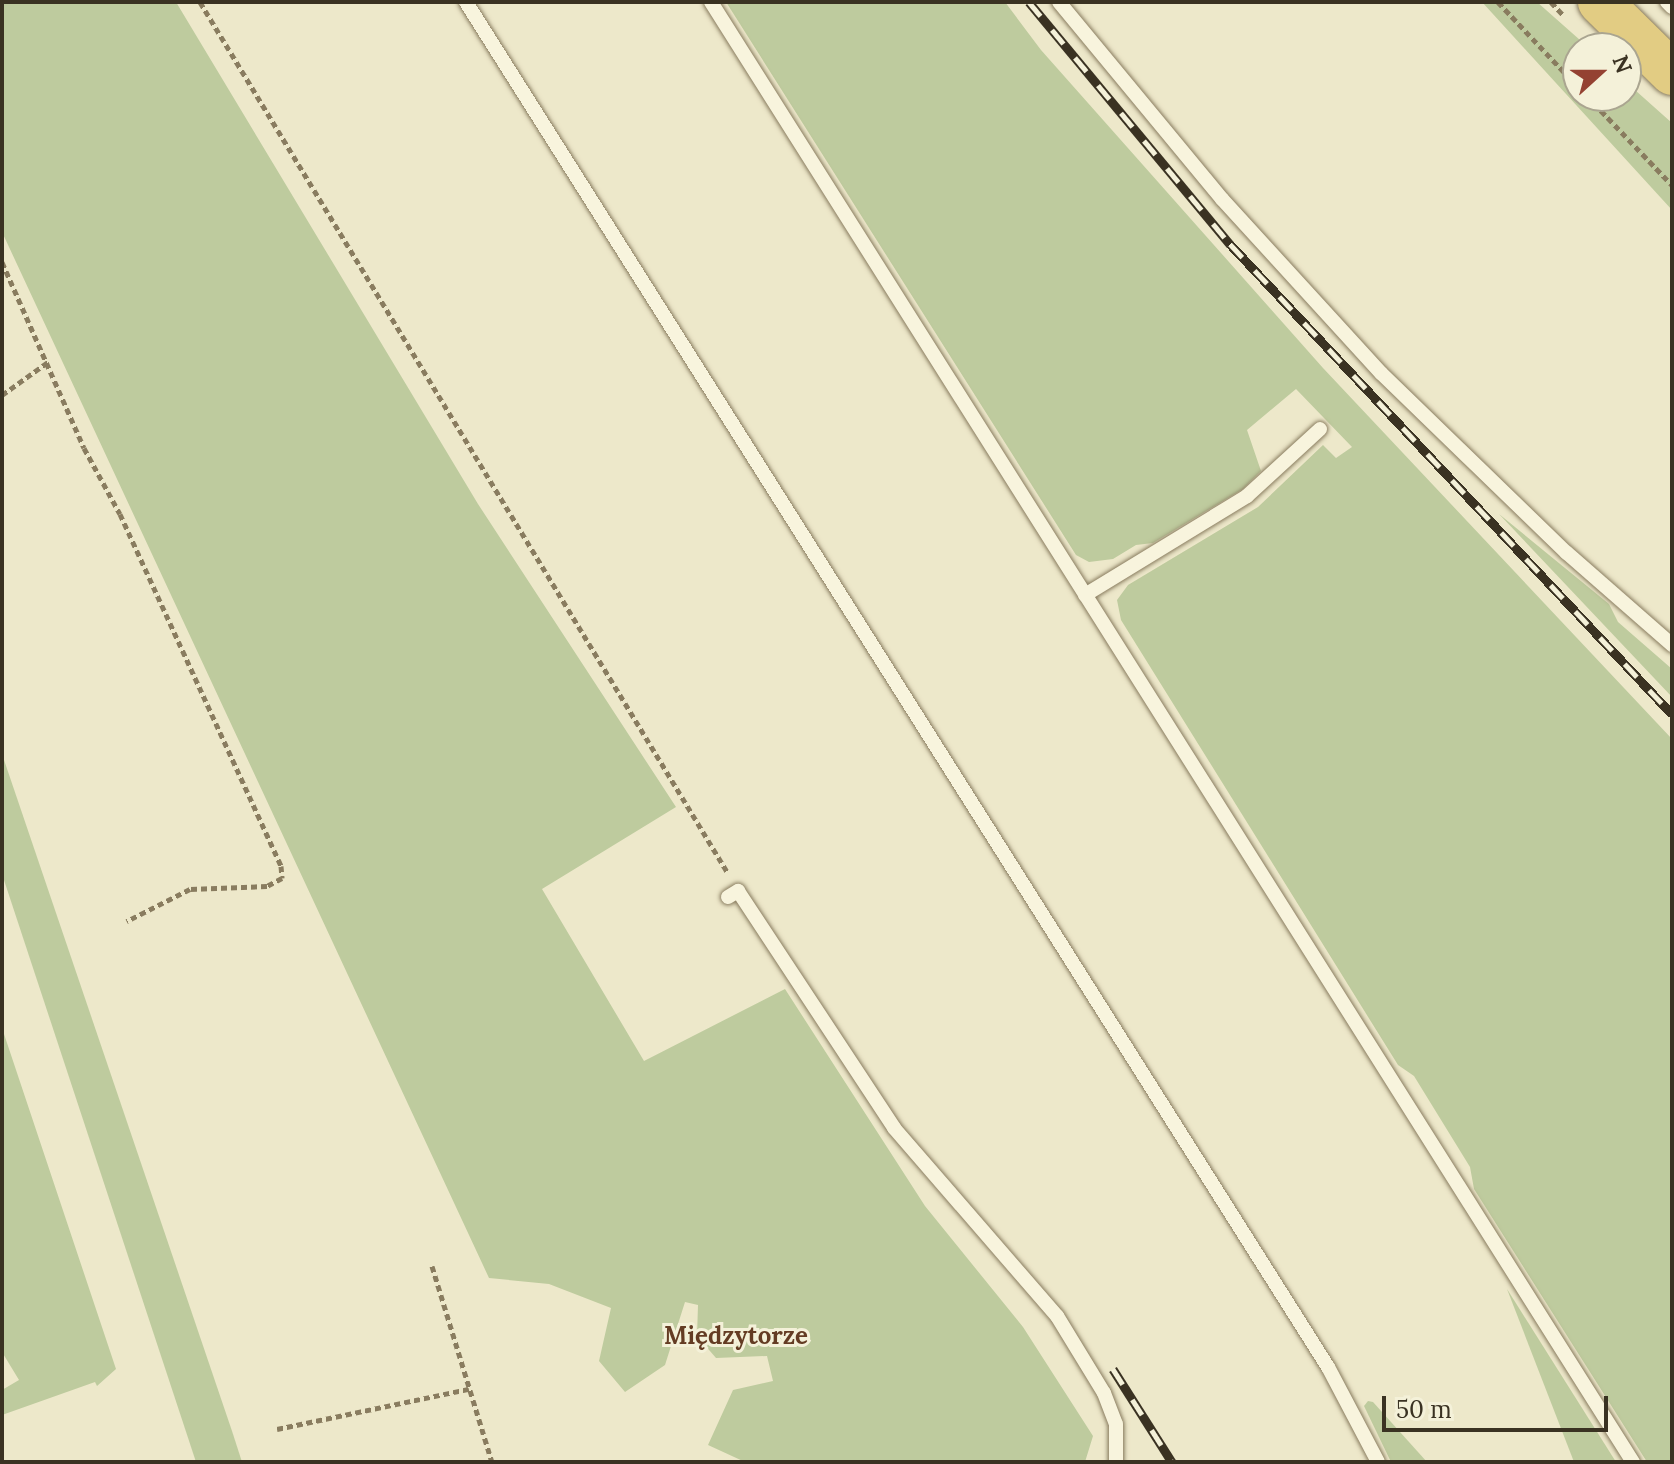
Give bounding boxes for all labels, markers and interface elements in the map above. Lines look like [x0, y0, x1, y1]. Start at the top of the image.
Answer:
north arrow [1562, 32, 1642, 112]
text: N [1606, 51, 1639, 77]
district label: Międzytorze [664, 1322, 808, 1350]
scale bar [1386, 1380, 1612, 1430]
text: 50 m [1396, 1394, 1452, 1425]

